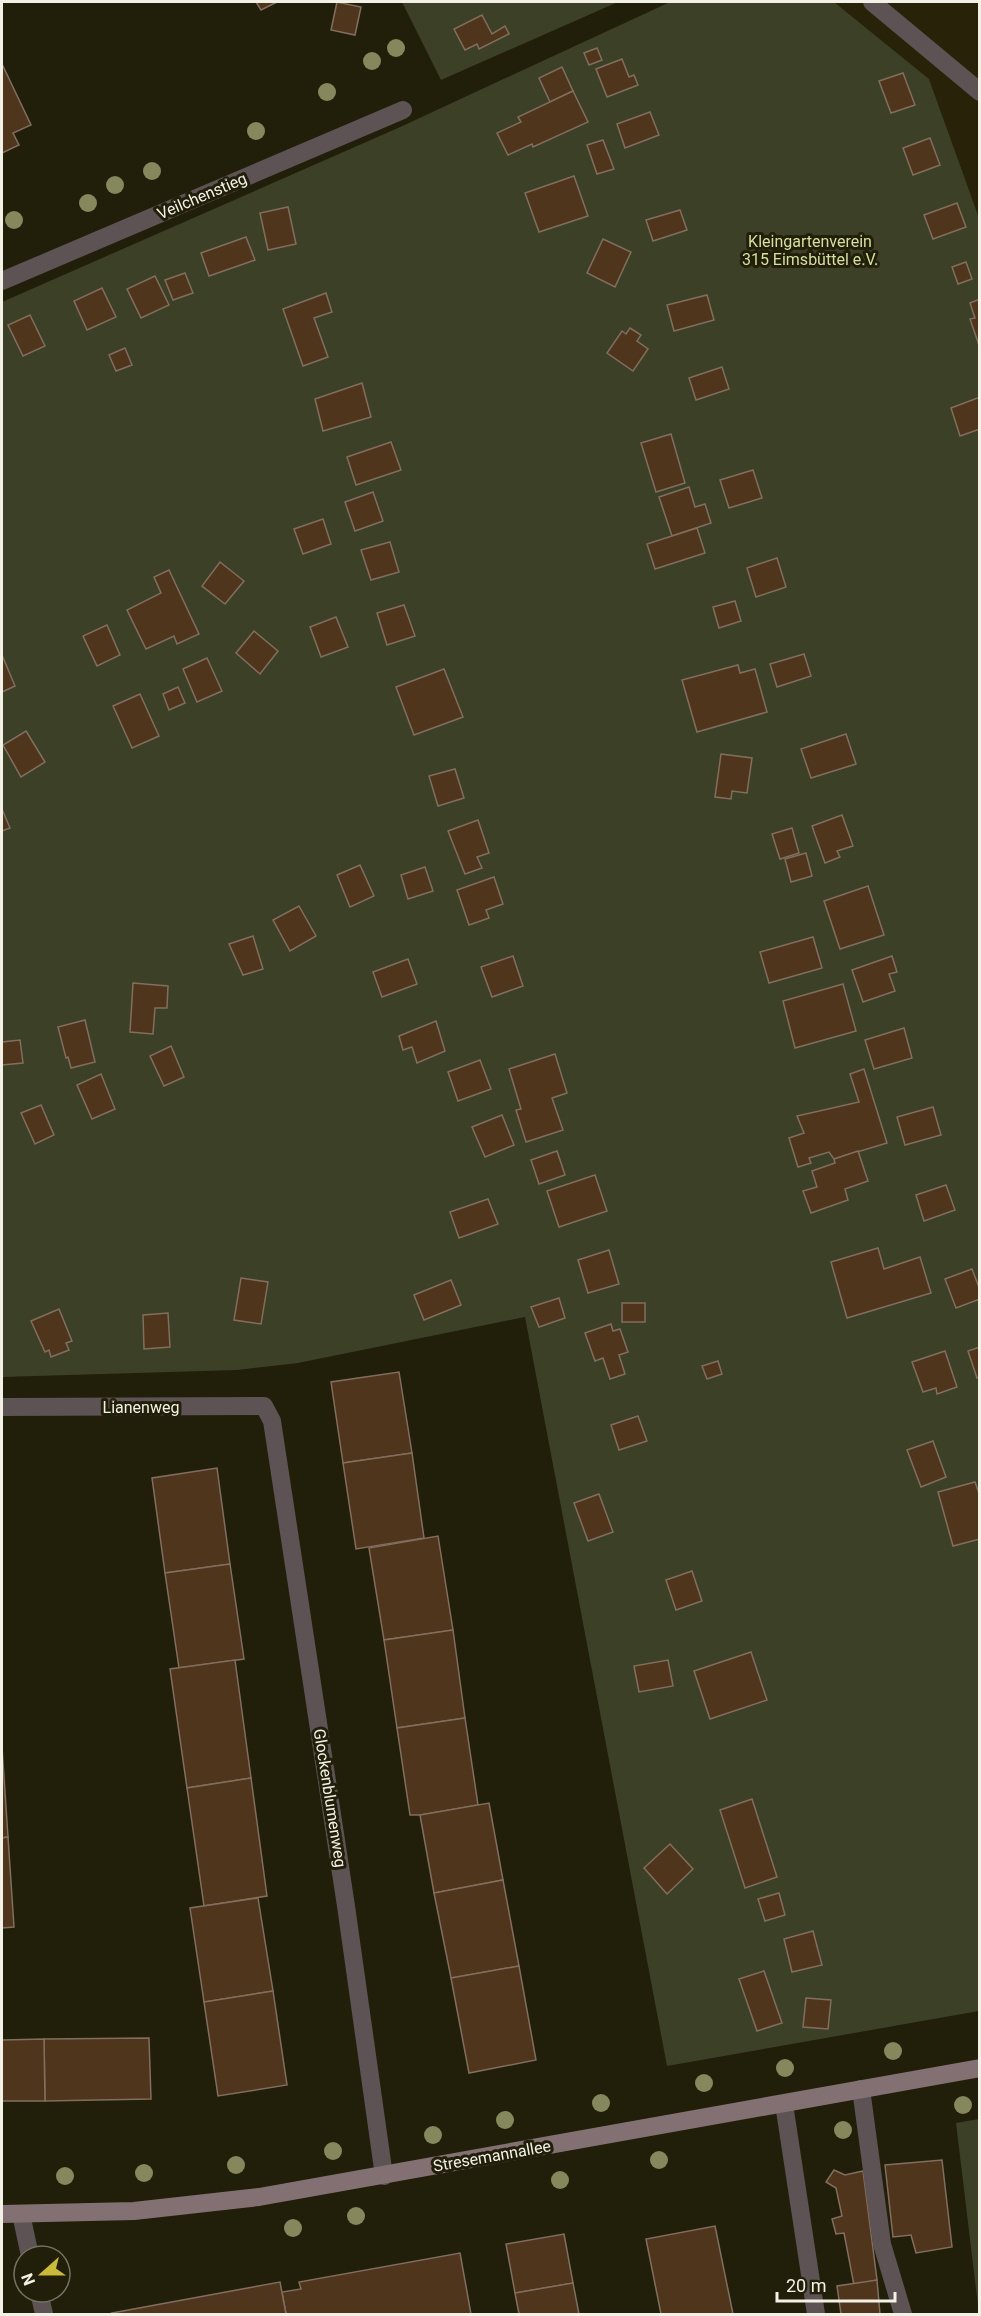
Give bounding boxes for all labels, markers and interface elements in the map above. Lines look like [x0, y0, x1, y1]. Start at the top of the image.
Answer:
street label: Veilchenstieg [154, 169, 250, 223]
park label: Kleingartenverein 315 Eimsbüttel e.V. [742, 232, 878, 269]
street label: Lianenweg [103, 1398, 179, 1417]
street label: Glockenblumenweg [310, 1727, 350, 1869]
street label: Stresemannallee [432, 2136, 552, 2176]
north arrow [12, 2244, 72, 2304]
scale bar [777, 2265, 896, 2303]
text: N [18, 2271, 39, 2288]
text: 20 m [786, 2275, 826, 2296]

